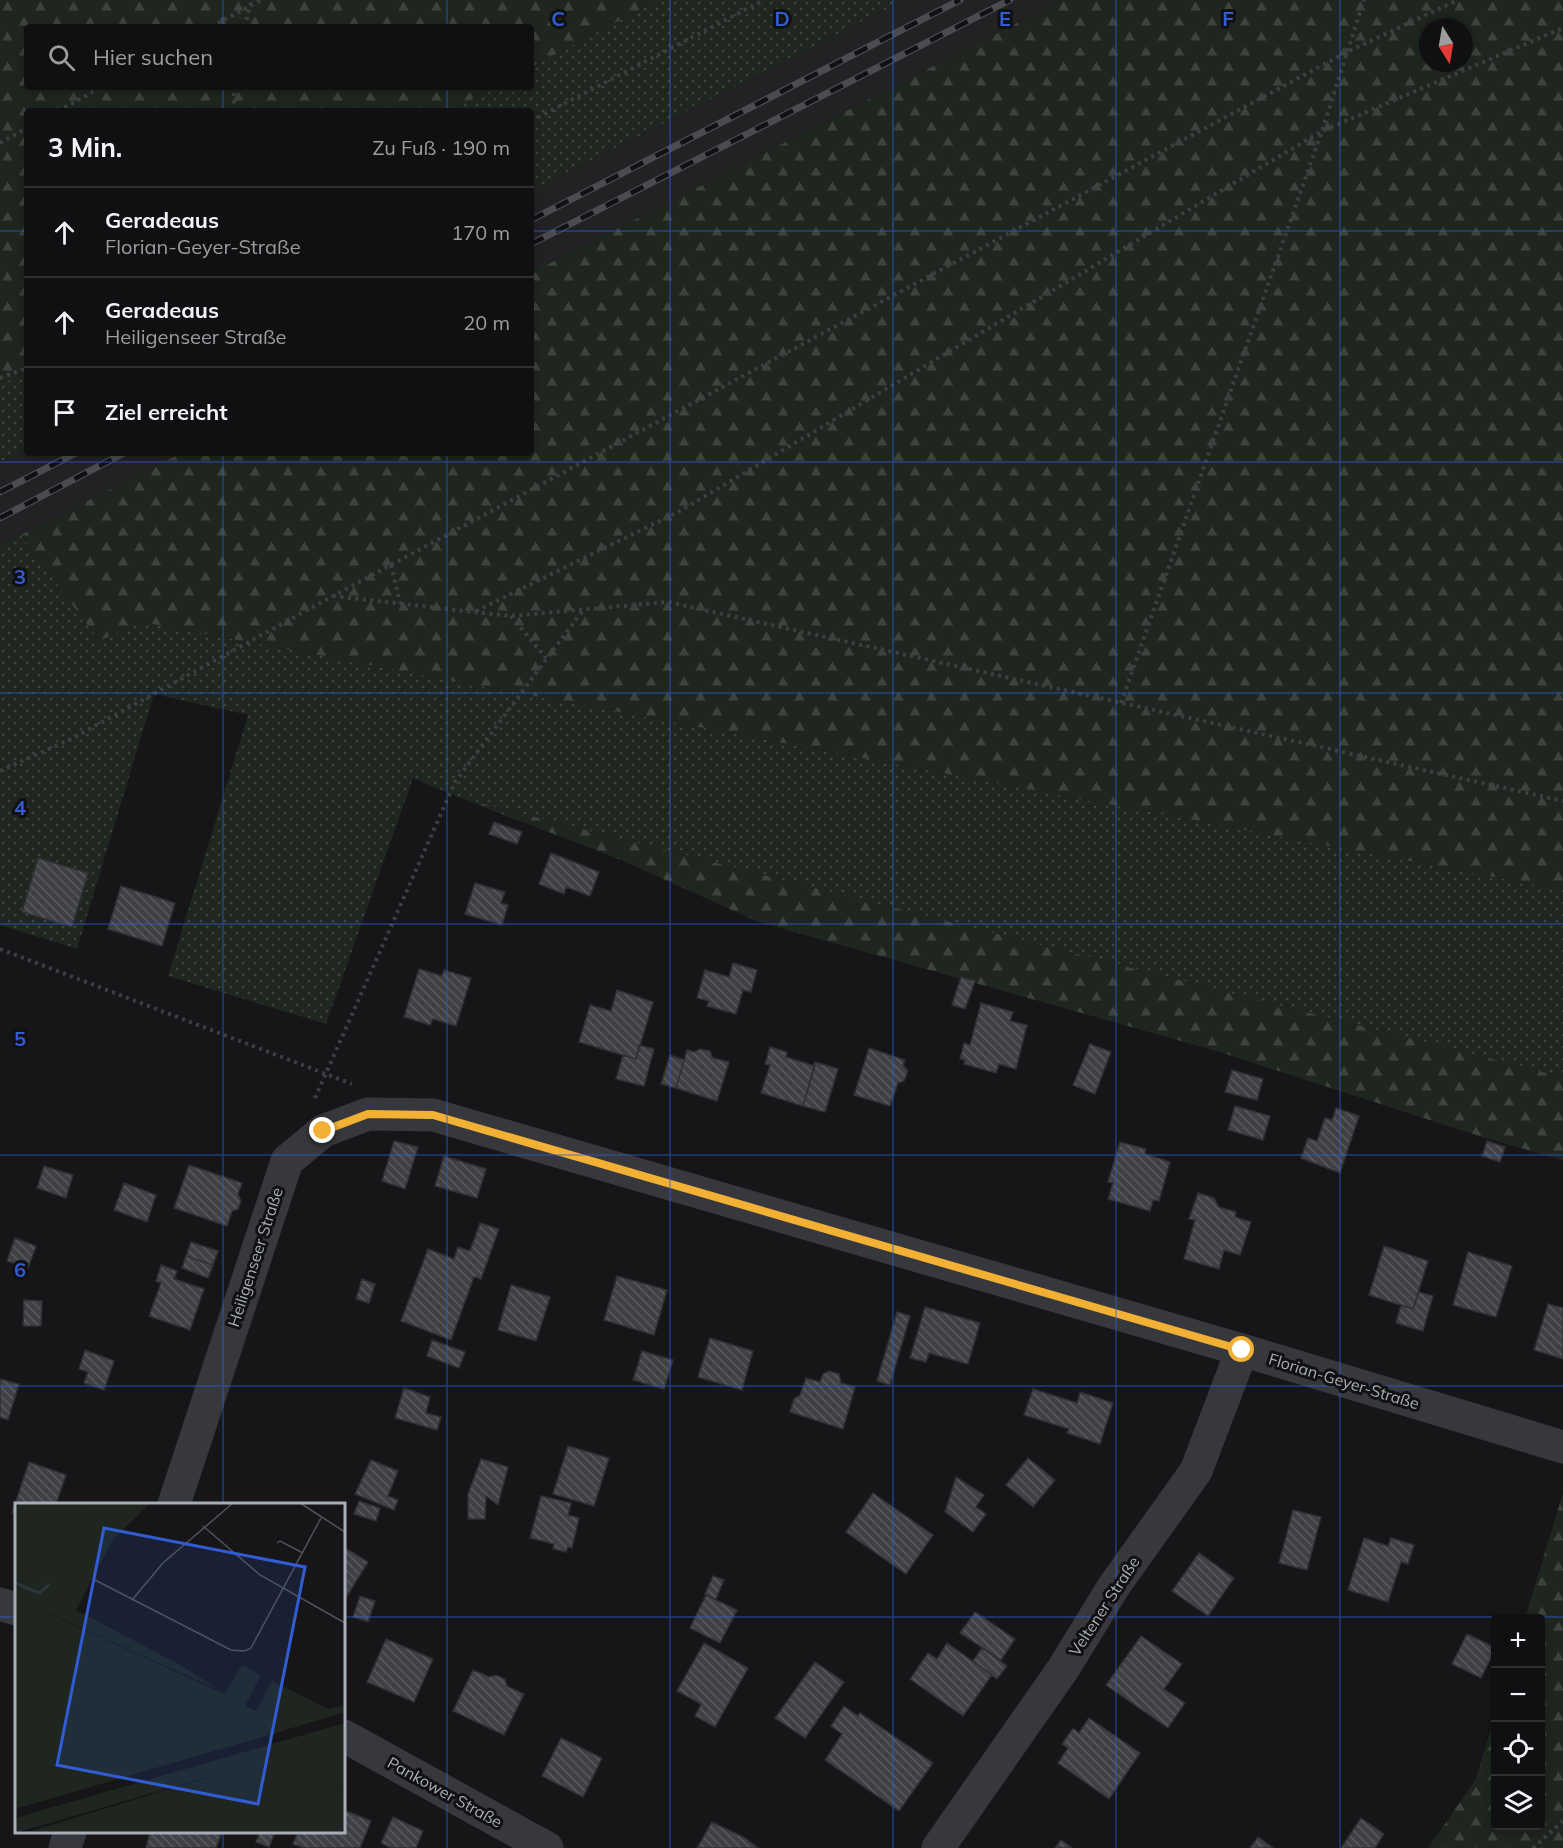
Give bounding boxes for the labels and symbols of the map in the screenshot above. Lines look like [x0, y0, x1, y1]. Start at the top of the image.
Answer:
text: C [551, 6, 565, 31]
text: D [774, 6, 790, 31]
text: E [999, 6, 1011, 31]
text: F [1222, 6, 1234, 31]
north arrow [1419, 18, 1473, 72]
text: 3 [14, 564, 26, 589]
text: 4 [14, 795, 26, 820]
text: 5 [14, 1026, 26, 1051]
route end [309, 1117, 335, 1143]
street label: Heiligenseer Straße [223, 1185, 287, 1329]
text: 6 [14, 1257, 26, 1282]
route start [1228, 1336, 1254, 1362]
street label: Florian-Geyer-Straße [1266, 1349, 1422, 1413]
inset map [15, 1503, 345, 1833]
street label: Veltener Straße [1064, 1552, 1144, 1660]
street label: Pankower Straße [384, 1752, 506, 1832]

